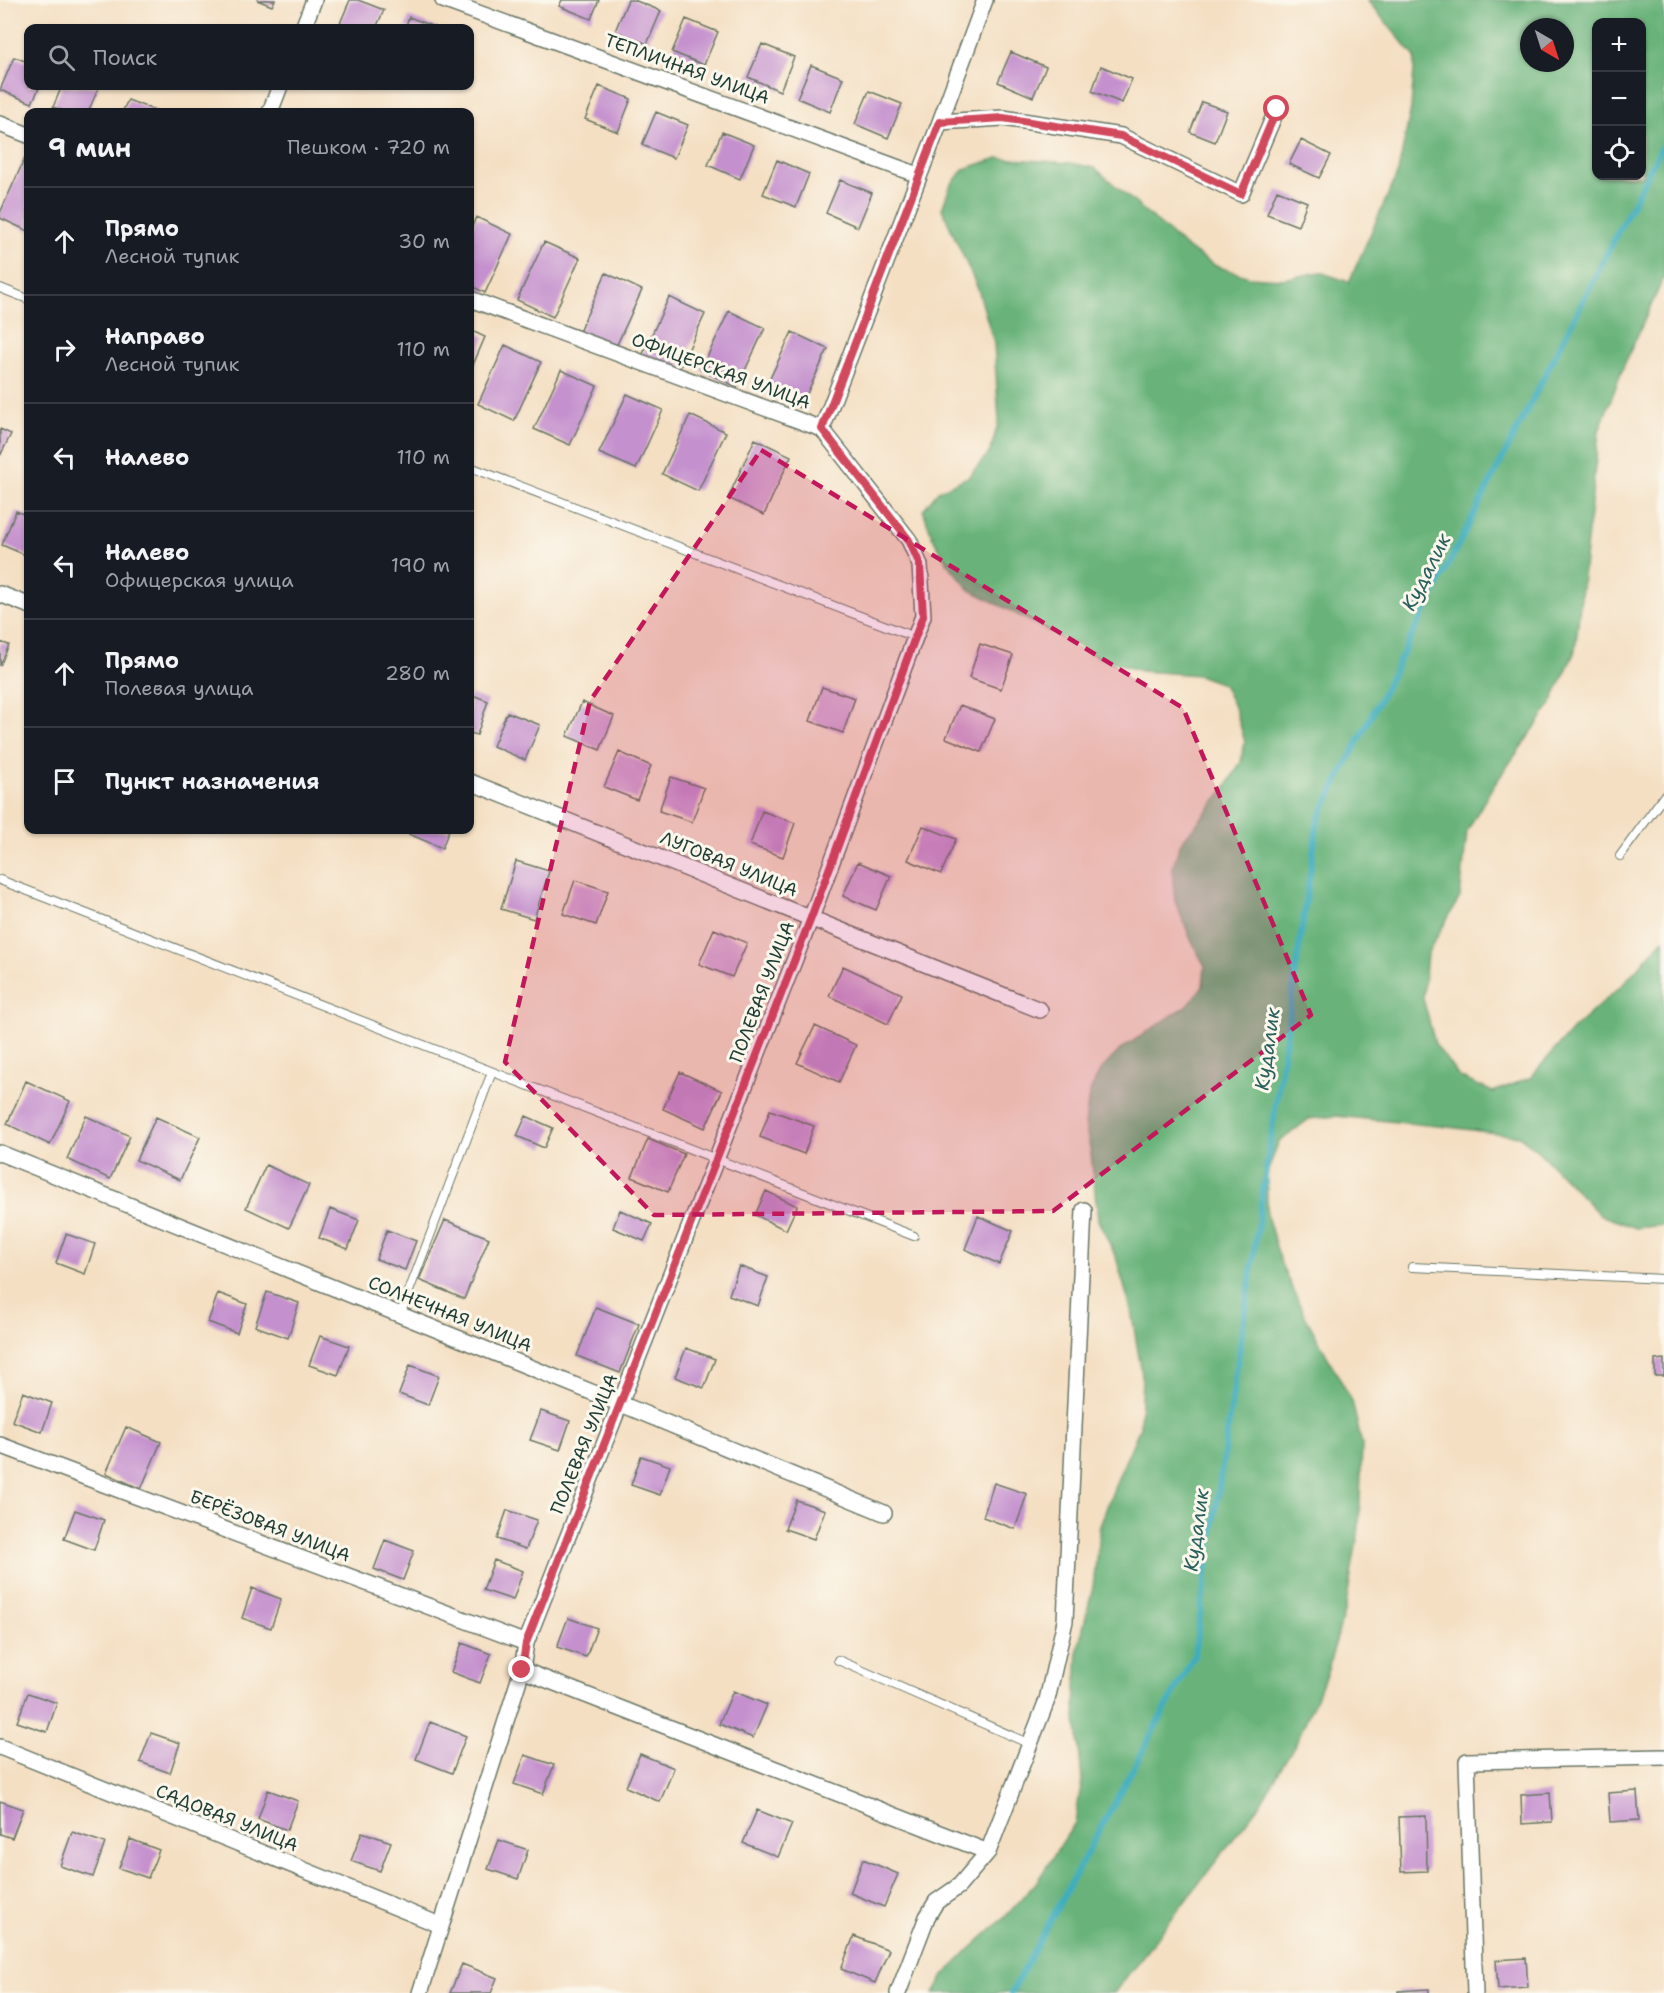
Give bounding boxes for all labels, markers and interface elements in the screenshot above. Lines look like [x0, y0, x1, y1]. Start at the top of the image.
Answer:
north arrow [1520, 18, 1574, 72]
map controls [1592, 18, 1646, 180]
button: + [1592, 18, 1646, 72]
search box [24, 24, 474, 90]
street label: ТЕПЛИЧНАЯ УЛИЦА [601, 28, 773, 110]
icon: search [45, 41, 78, 74]
text: Поиск [93, 43, 157, 72]
button: − [1592, 72, 1646, 126]
route start [1263, 95, 1289, 121]
button: locate [1592, 126, 1646, 180]
text: 9 мин [48, 130, 131, 165]
text: Пешком · 720 m [287, 134, 450, 160]
text: Прямо [105, 214, 179, 243]
icon: ahead [48, 225, 81, 258]
text: 30 m [398, 228, 450, 254]
text: Лесной тупик [105, 243, 239, 269]
text: Направо [105, 322, 205, 351]
street label: ОФИЦЕРСКАЯ УЛИЦА [628, 327, 814, 415]
icon: right [48, 333, 81, 366]
text: 110 m [396, 336, 450, 362]
text: Лесной тупик [105, 351, 239, 377]
icon: left [48, 441, 81, 474]
text: Налево [105, 443, 189, 472]
text: 110 m [396, 444, 450, 470]
water label: Кудалик [1396, 529, 1457, 615]
text: Налево [105, 538, 189, 567]
icon: left [48, 549, 81, 582]
text: 190 m [391, 552, 450, 578]
text: Офицерская улица [105, 567, 294, 593]
text: Прямо [105, 646, 179, 675]
icon: ahead [48, 657, 81, 690]
text: 280 m [385, 660, 450, 686]
text: Полевая улица [105, 675, 254, 701]
icon: arrive [48, 765, 81, 798]
text: Пункт назначения [105, 767, 319, 796]
street label: ЛУГОВАЯ УЛИЦА [657, 826, 801, 902]
street label: ПОЛЕВАЯ УЛИЦА [724, 918, 800, 1066]
water label: Кудалик [1248, 1006, 1286, 1092]
street label: СОЛНЕЧНАЯ УЛИЦА [365, 1270, 535, 1358]
street label: ПОЛЕВАЯ УЛИЦА [545, 1370, 623, 1518]
street label: БЕРЁЗОВАЯ УЛИЦА [186, 1484, 354, 1568]
water label: Кудалик [1177, 1487, 1215, 1573]
route end [508, 1656, 534, 1682]
street label: САДОВАЯ УЛИЦА [152, 1779, 302, 1857]

